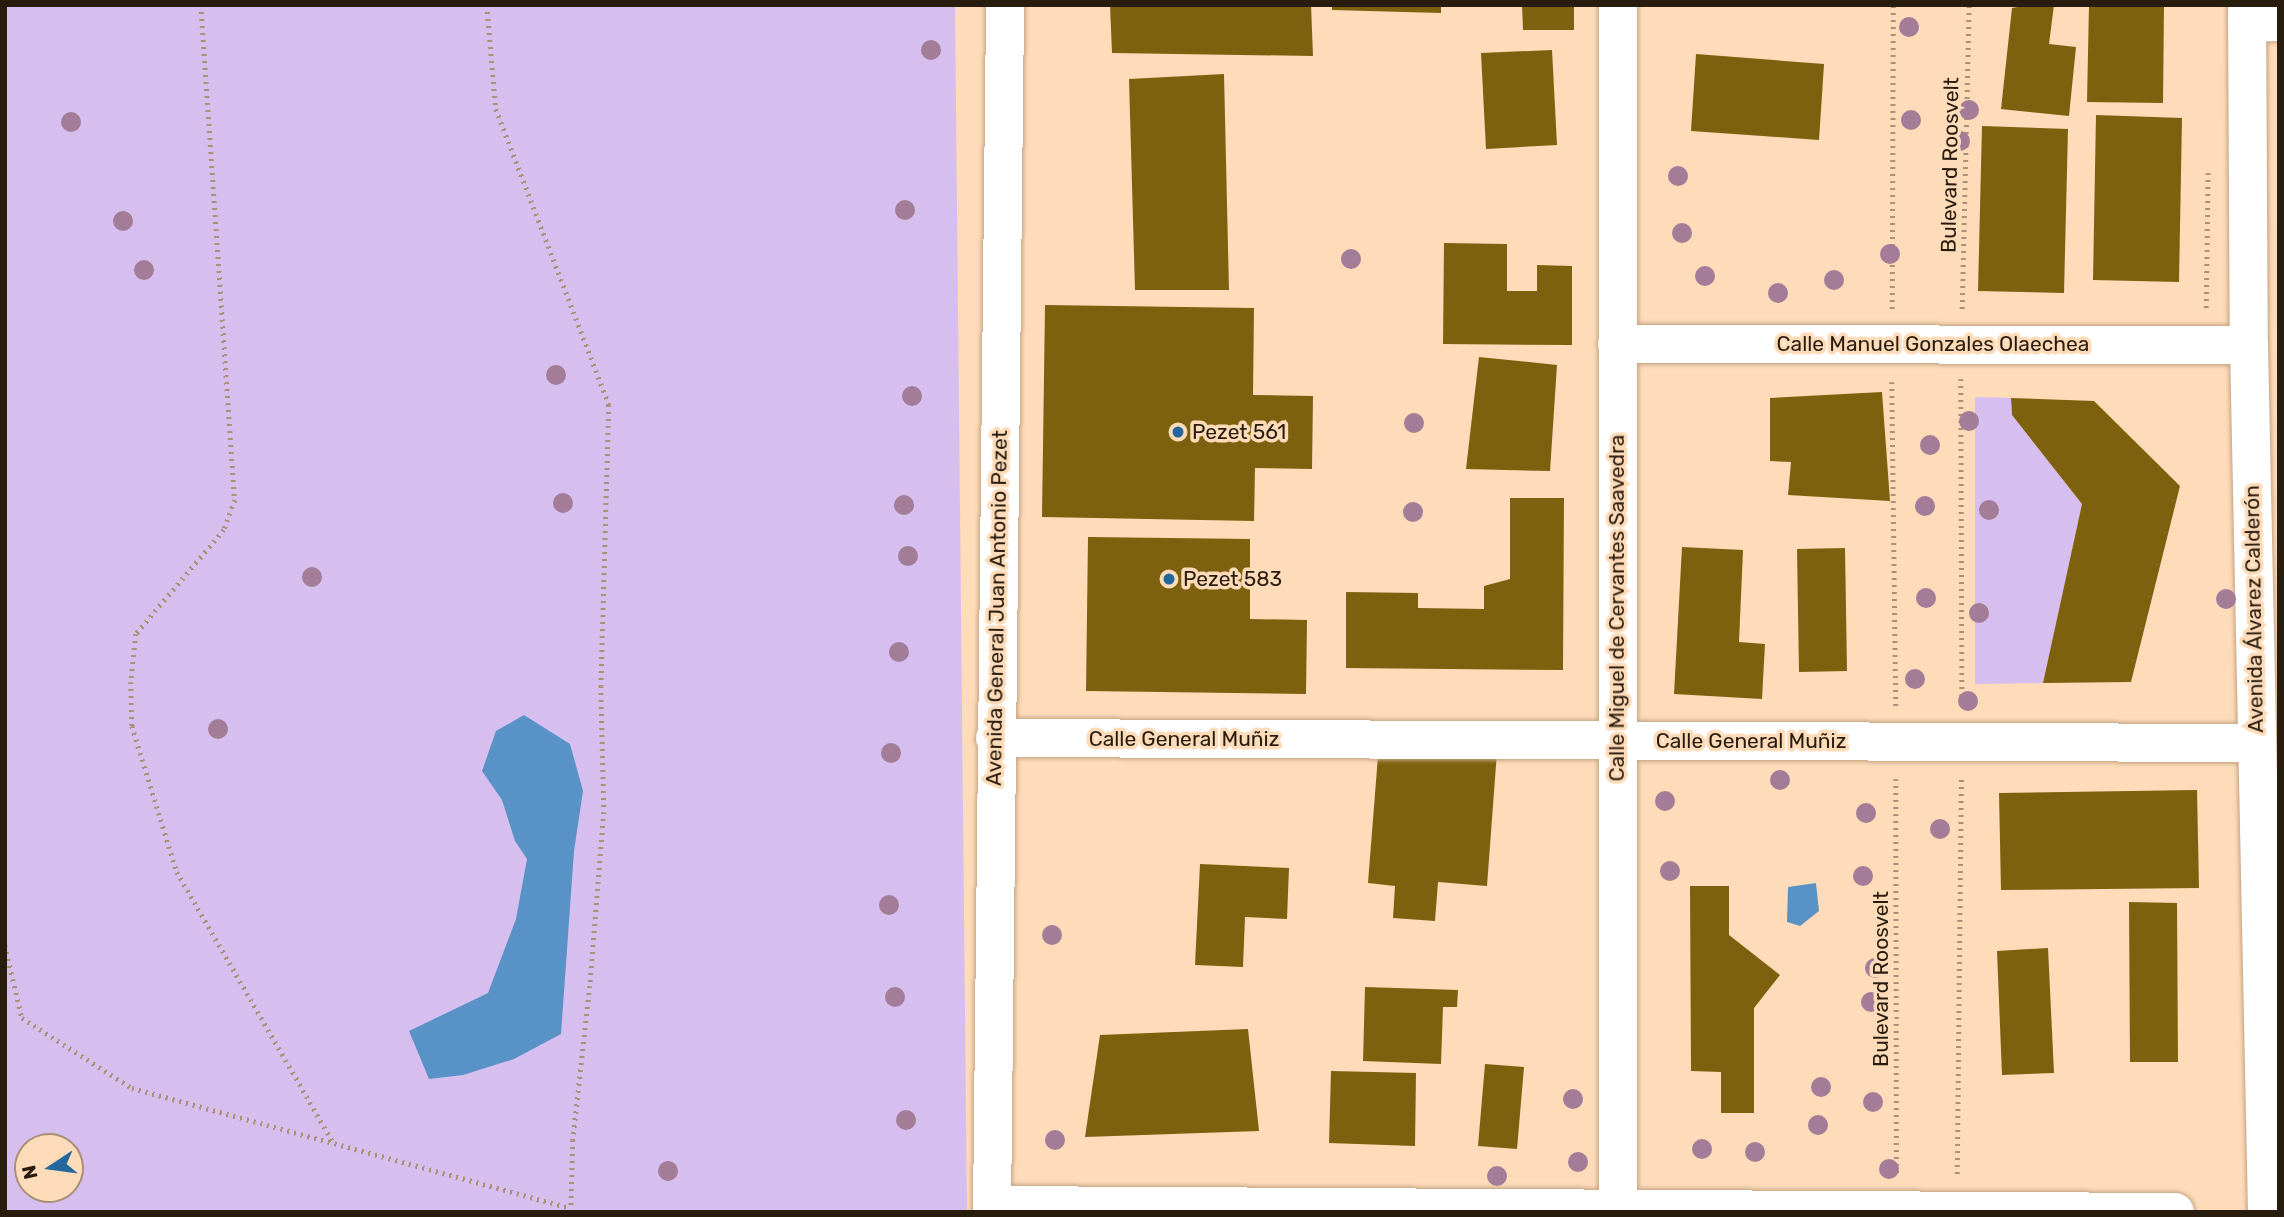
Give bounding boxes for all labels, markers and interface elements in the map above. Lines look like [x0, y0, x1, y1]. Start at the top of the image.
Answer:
street label: Bulevard Roosvelt [1936, 77, 1964, 253]
street label: Calle Manuel Gonzales Olaechea [1777, 331, 2089, 357]
place label: Pezet 561 [1192, 419, 1286, 445]
marker: Pezet 561 [1170, 424, 1186, 440]
street label: Avenida General Juan Antonio Pezet [981, 430, 1013, 786]
street label: Calle Miguel de Cervantes Saavedra [1604, 435, 1630, 781]
street label: Avenida Álvarez Calderón [2239, 485, 2269, 733]
place label: Pezet 583 [1183, 566, 1282, 592]
marker: Pezet 583 [1161, 571, 1177, 587]
street label: Calle General Muñiz [1089, 726, 1279, 752]
street label: Calle General Muñiz [1656, 728, 1846, 754]
street label: Bulevard Roosvelt [1868, 891, 1894, 1067]
north arrow [14, 1133, 84, 1203]
text: N [17, 1163, 43, 1182]

